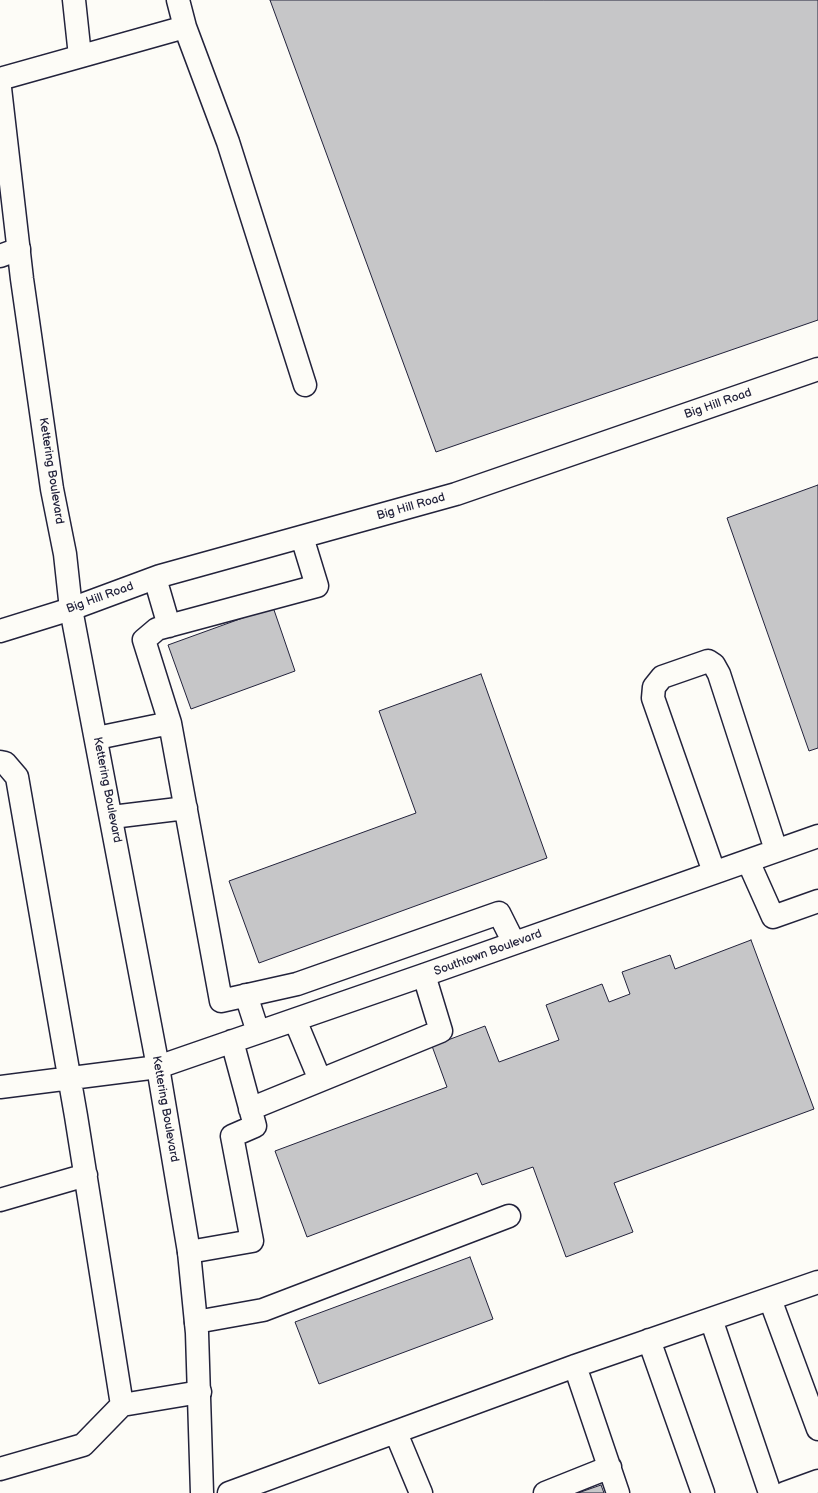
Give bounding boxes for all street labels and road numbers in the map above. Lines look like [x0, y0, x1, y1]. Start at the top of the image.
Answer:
street label: Big Hill Road [682, 386, 754, 422]
street label: Kettering Boulevard [35, 417, 67, 525]
street label: Big Hill Road [375, 490, 447, 524]
street label: Big Hill Road [64, 579, 136, 617]
street label: Kettering Boulevard [90, 736, 124, 844]
street label: Southtown Boulevard [432, 927, 544, 979]
street label: Kettering Boulevard [149, 1055, 181, 1163]

